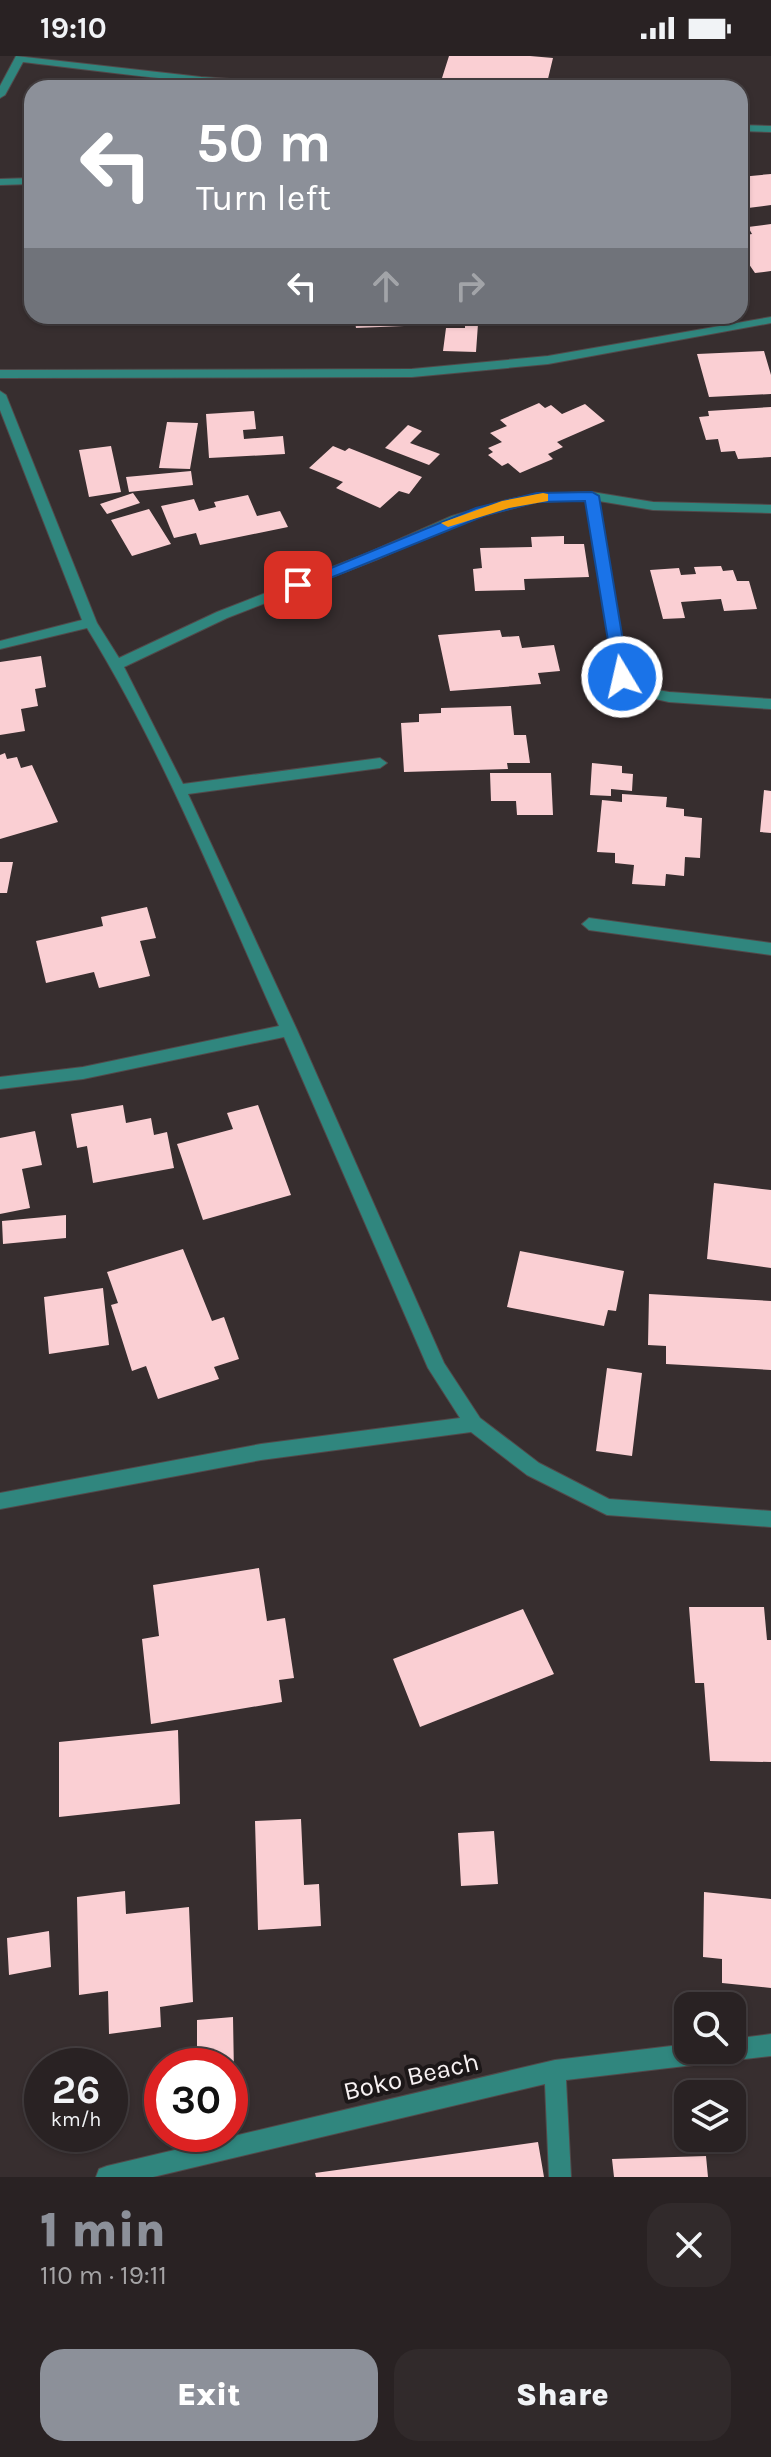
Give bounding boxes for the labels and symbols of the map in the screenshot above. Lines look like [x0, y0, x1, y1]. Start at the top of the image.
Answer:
pin [264, 551, 332, 619]
position arrow [580, 635, 664, 719]
street label: Boko Beach [340, 2046, 482, 2107]
speed limit sign: 30 [144, 2048, 248, 2152]

